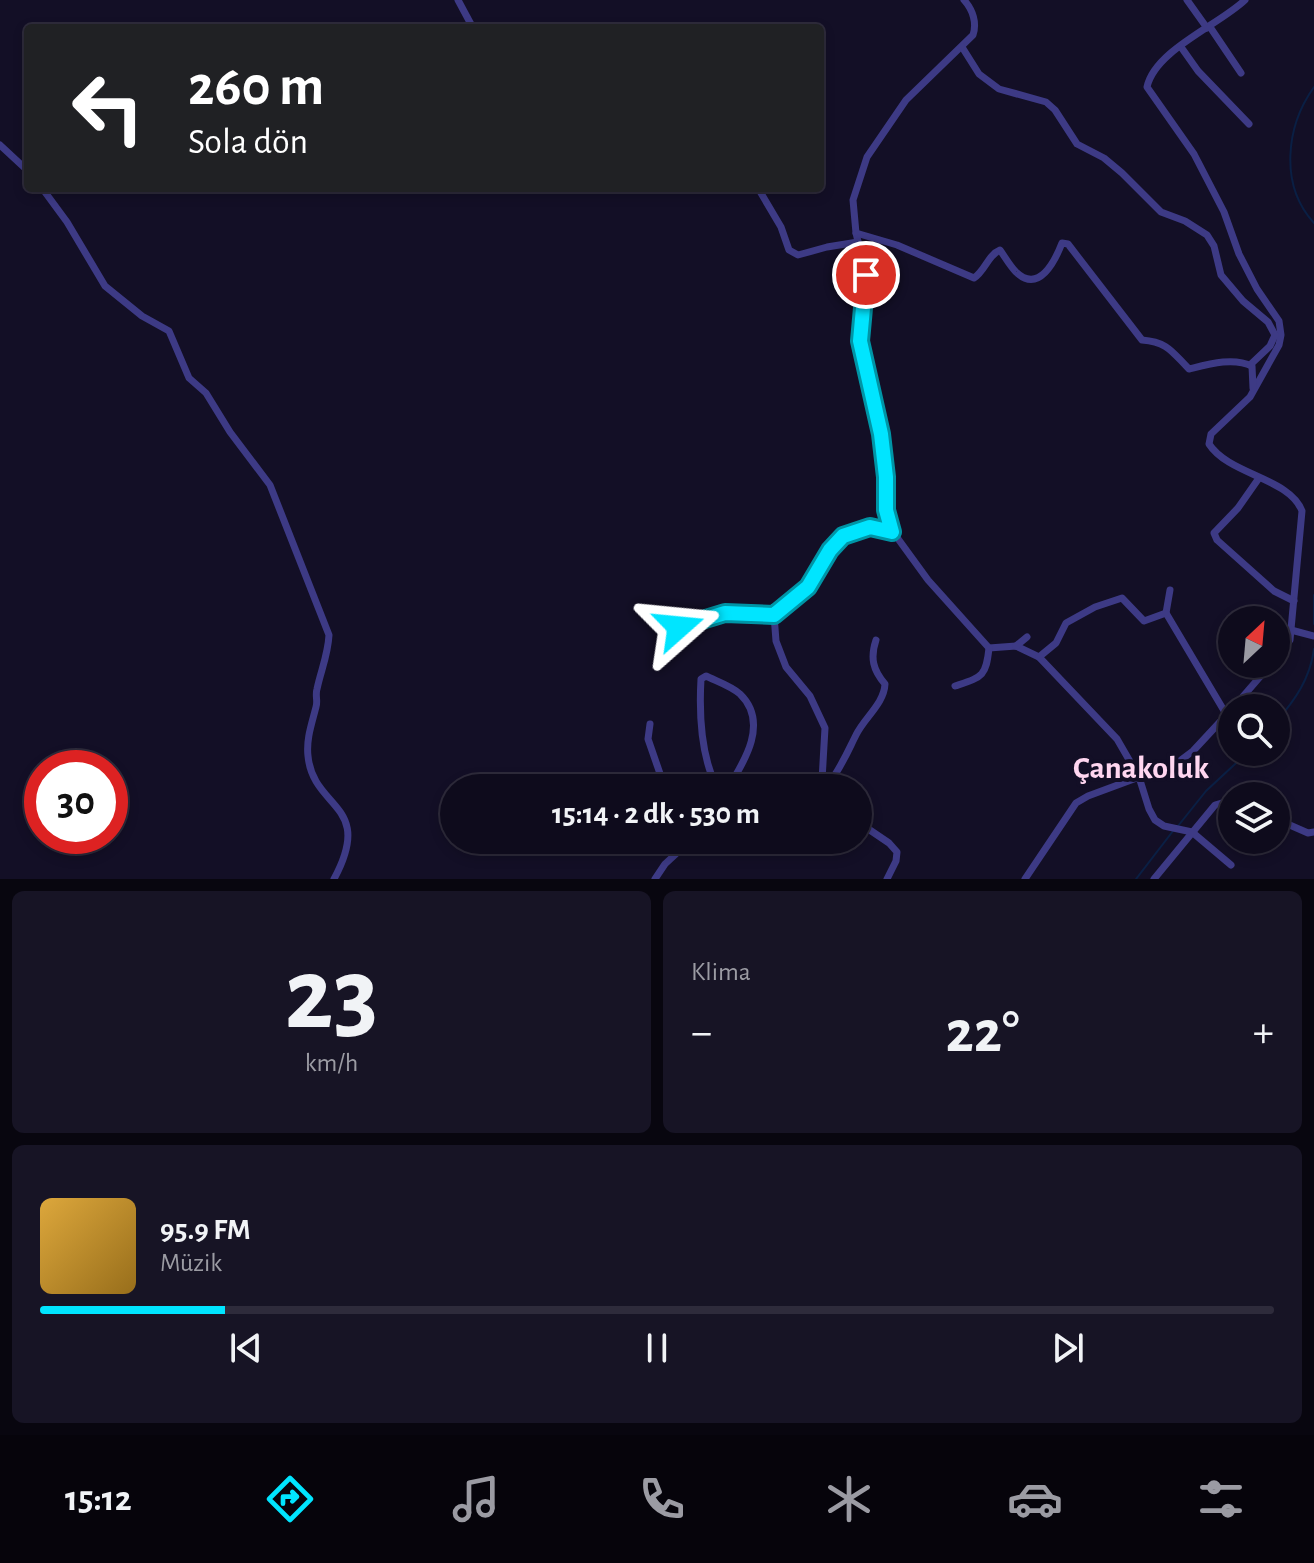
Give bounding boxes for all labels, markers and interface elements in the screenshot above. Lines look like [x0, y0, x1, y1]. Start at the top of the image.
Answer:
icon: left [56, 56, 160, 160]
text: 260 m [188, 59, 324, 115]
text: Sola dön [188, 124, 308, 160]
pin [832, 241, 900, 309]
icon: arrive [844, 253, 888, 297]
position arrow [637, 585, 721, 669]
north arrow [1218, 606, 1290, 678]
map controls [1218, 606, 1290, 854]
button: search [1218, 694, 1290, 766]
speed limit sign: 30 [24, 750, 128, 854]
district label: Çanakoluk [1073, 752, 1209, 784]
button: layers [1218, 782, 1290, 854]
text: 15:14 · 2 dk · 530 m [552, 799, 760, 829]
text: 23 [285, 944, 378, 1048]
text: Klima [691, 959, 751, 985]
text: 22° [945, 1003, 1020, 1063]
text: − [691, 1011, 712, 1055]
text: + [1253, 1011, 1274, 1055]
text: km/h [305, 1050, 358, 1076]
text: 95.9 FM [160, 1215, 251, 1245]
text: Müzik [160, 1250, 222, 1276]
icon: previous [224, 1326, 268, 1370]
icon: pause [635, 1326, 679, 1370]
icon: next [1046, 1326, 1090, 1370]
icon: directions [262, 1471, 318, 1527]
icon: music [448, 1471, 504, 1527]
icon: phone [634, 1471, 690, 1527]
icon: climate [821, 1471, 877, 1527]
icon: car [1007, 1471, 1063, 1527]
icon: filters [1193, 1471, 1249, 1527]
text: 15:12 [65, 1481, 132, 1517]

